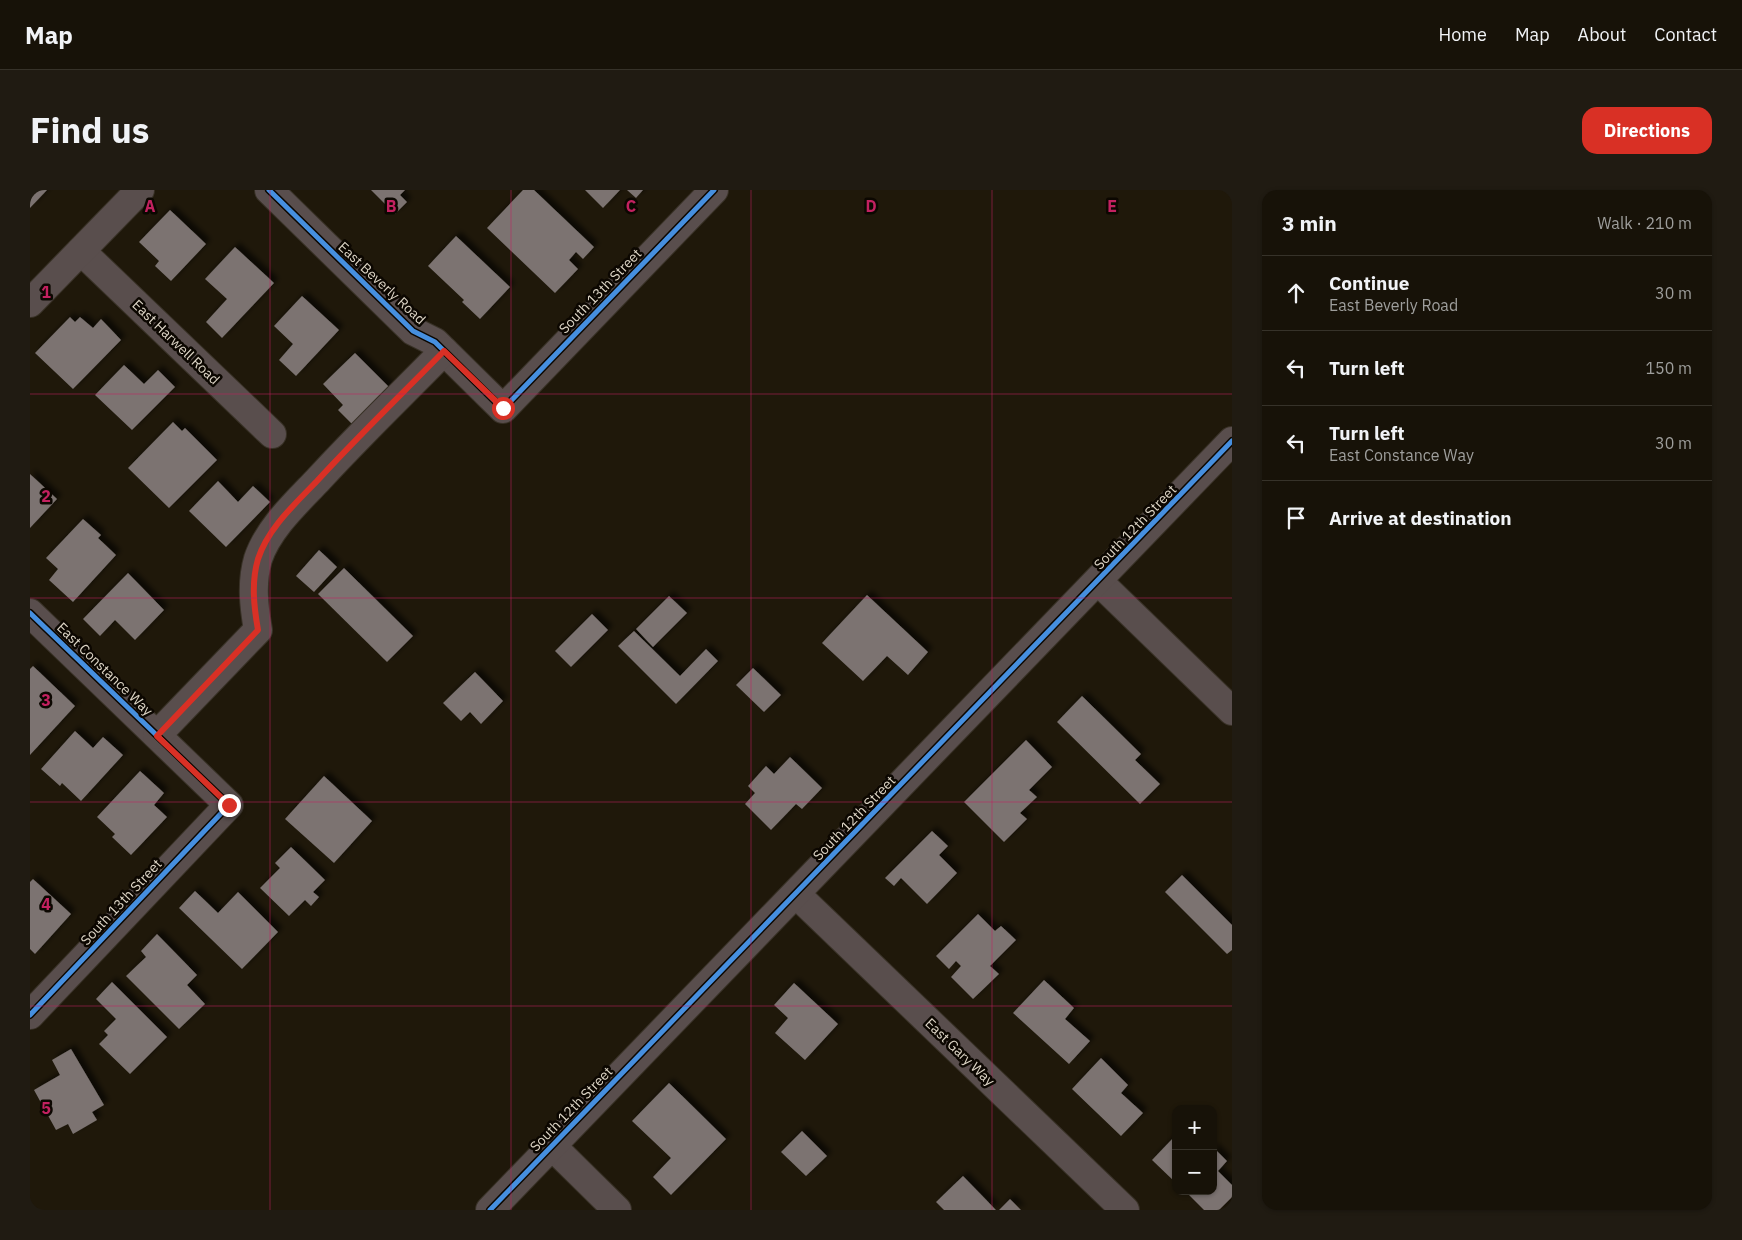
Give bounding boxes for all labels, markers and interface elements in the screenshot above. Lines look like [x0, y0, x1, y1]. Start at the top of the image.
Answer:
text: Map [25, 19, 73, 51]
text: Home [1439, 23, 1487, 46]
text: Map [1515, 23, 1550, 46]
text: About [1578, 23, 1626, 46]
text: Contact [1654, 23, 1717, 46]
text: Find us [30, 107, 149, 153]
button: Directions [1582, 107, 1712, 154]
text: A [145, 196, 156, 216]
text: B [386, 196, 397, 216]
text: C [626, 196, 636, 216]
text: D [865, 196, 877, 216]
text: E [1107, 196, 1117, 216]
text: 3 min [1282, 209, 1337, 237]
text: Walk · 210 m [1597, 213, 1692, 233]
street label: East Beverly Road [335, 238, 429, 328]
street label: South 13th Street [555, 245, 645, 337]
text: Continue [1329, 271, 1409, 295]
icon: ahead [1282, 279, 1310, 307]
text: 1 [41, 282, 51, 302]
text: 30 m [1655, 283, 1692, 303]
text: East Beverly Road [1329, 295, 1458, 315]
street label: East Harwell Road [129, 296, 223, 388]
icon: left [1282, 354, 1310, 382]
text: Turn left [1329, 356, 1405, 380]
text: 150 m [1645, 358, 1692, 378]
route start [492, 397, 515, 420]
text: Turn left [1329, 421, 1405, 445]
icon: left [1282, 429, 1310, 457]
text: 30 m [1655, 433, 1692, 453]
text: East Constance Way [1329, 445, 1474, 465]
street label: South 12th Street [1090, 481, 1180, 573]
text: 2 [41, 486, 51, 506]
icon: arrive [1282, 504, 1310, 532]
text: Arrive at destination [1329, 506, 1512, 530]
street label: East Constance Way [53, 618, 157, 720]
text: 3 [41, 690, 51, 710]
street label: South 12th Street [809, 772, 899, 864]
route end [218, 794, 241, 817]
street label: South 13th Street [76, 855, 166, 949]
text: 4 [41, 894, 51, 914]
street label: East Gary Way [921, 1014, 999, 1090]
street label: South 12th Street [526, 1063, 616, 1155]
text: 5 [41, 1098, 51, 1118]
map controls [1172, 1105, 1217, 1195]
button: + [1172, 1105, 1217, 1150]
button: − [1172, 1150, 1217, 1195]

